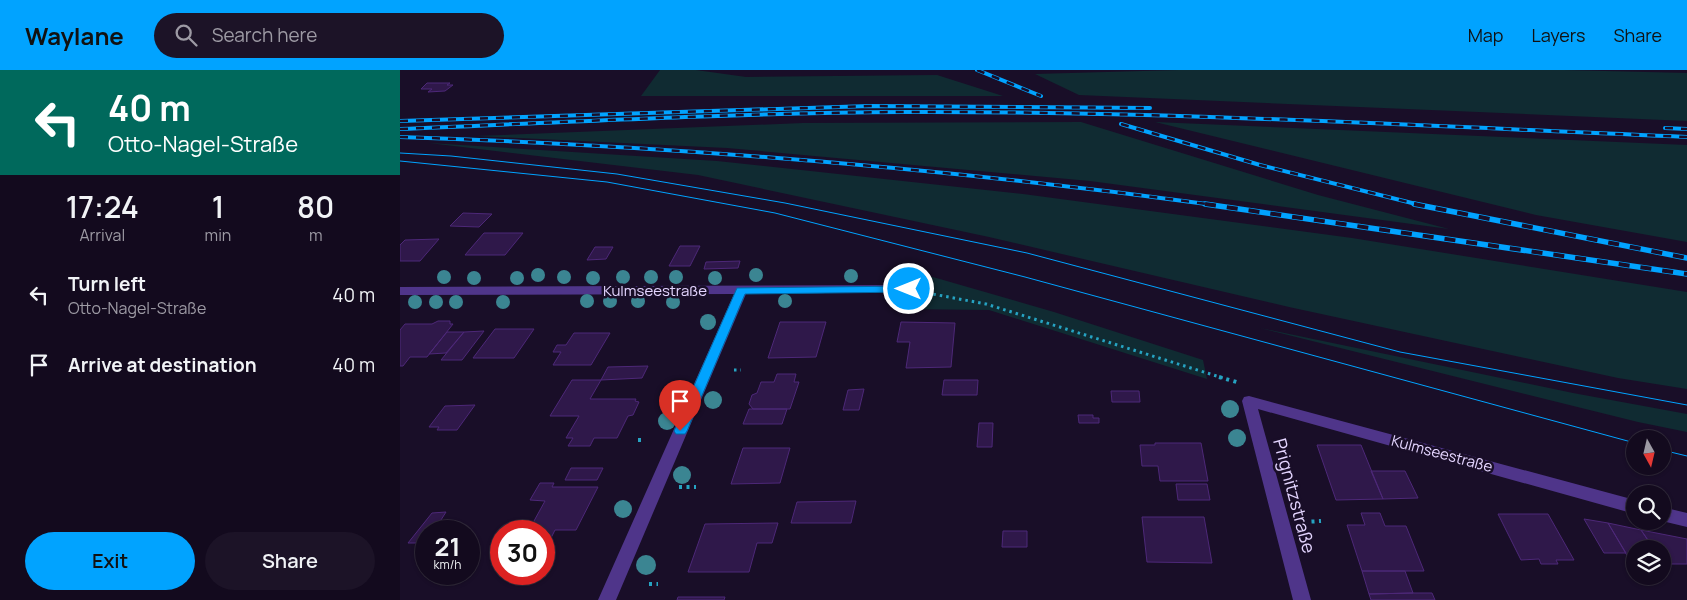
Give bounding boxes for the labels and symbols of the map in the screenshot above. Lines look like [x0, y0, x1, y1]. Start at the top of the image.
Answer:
position arrow [882, 262, 934, 314]
street label: Kulmseestraße [603, 280, 707, 301]
pin [659, 380, 701, 431]
street label: Kulmseestraße [1389, 430, 1495, 477]
north arrow [1626, 430, 1671, 475]
street label: Prignitzstraße [1268, 436, 1322, 556]
speed limit sign: 30 [490, 520, 555, 585]

